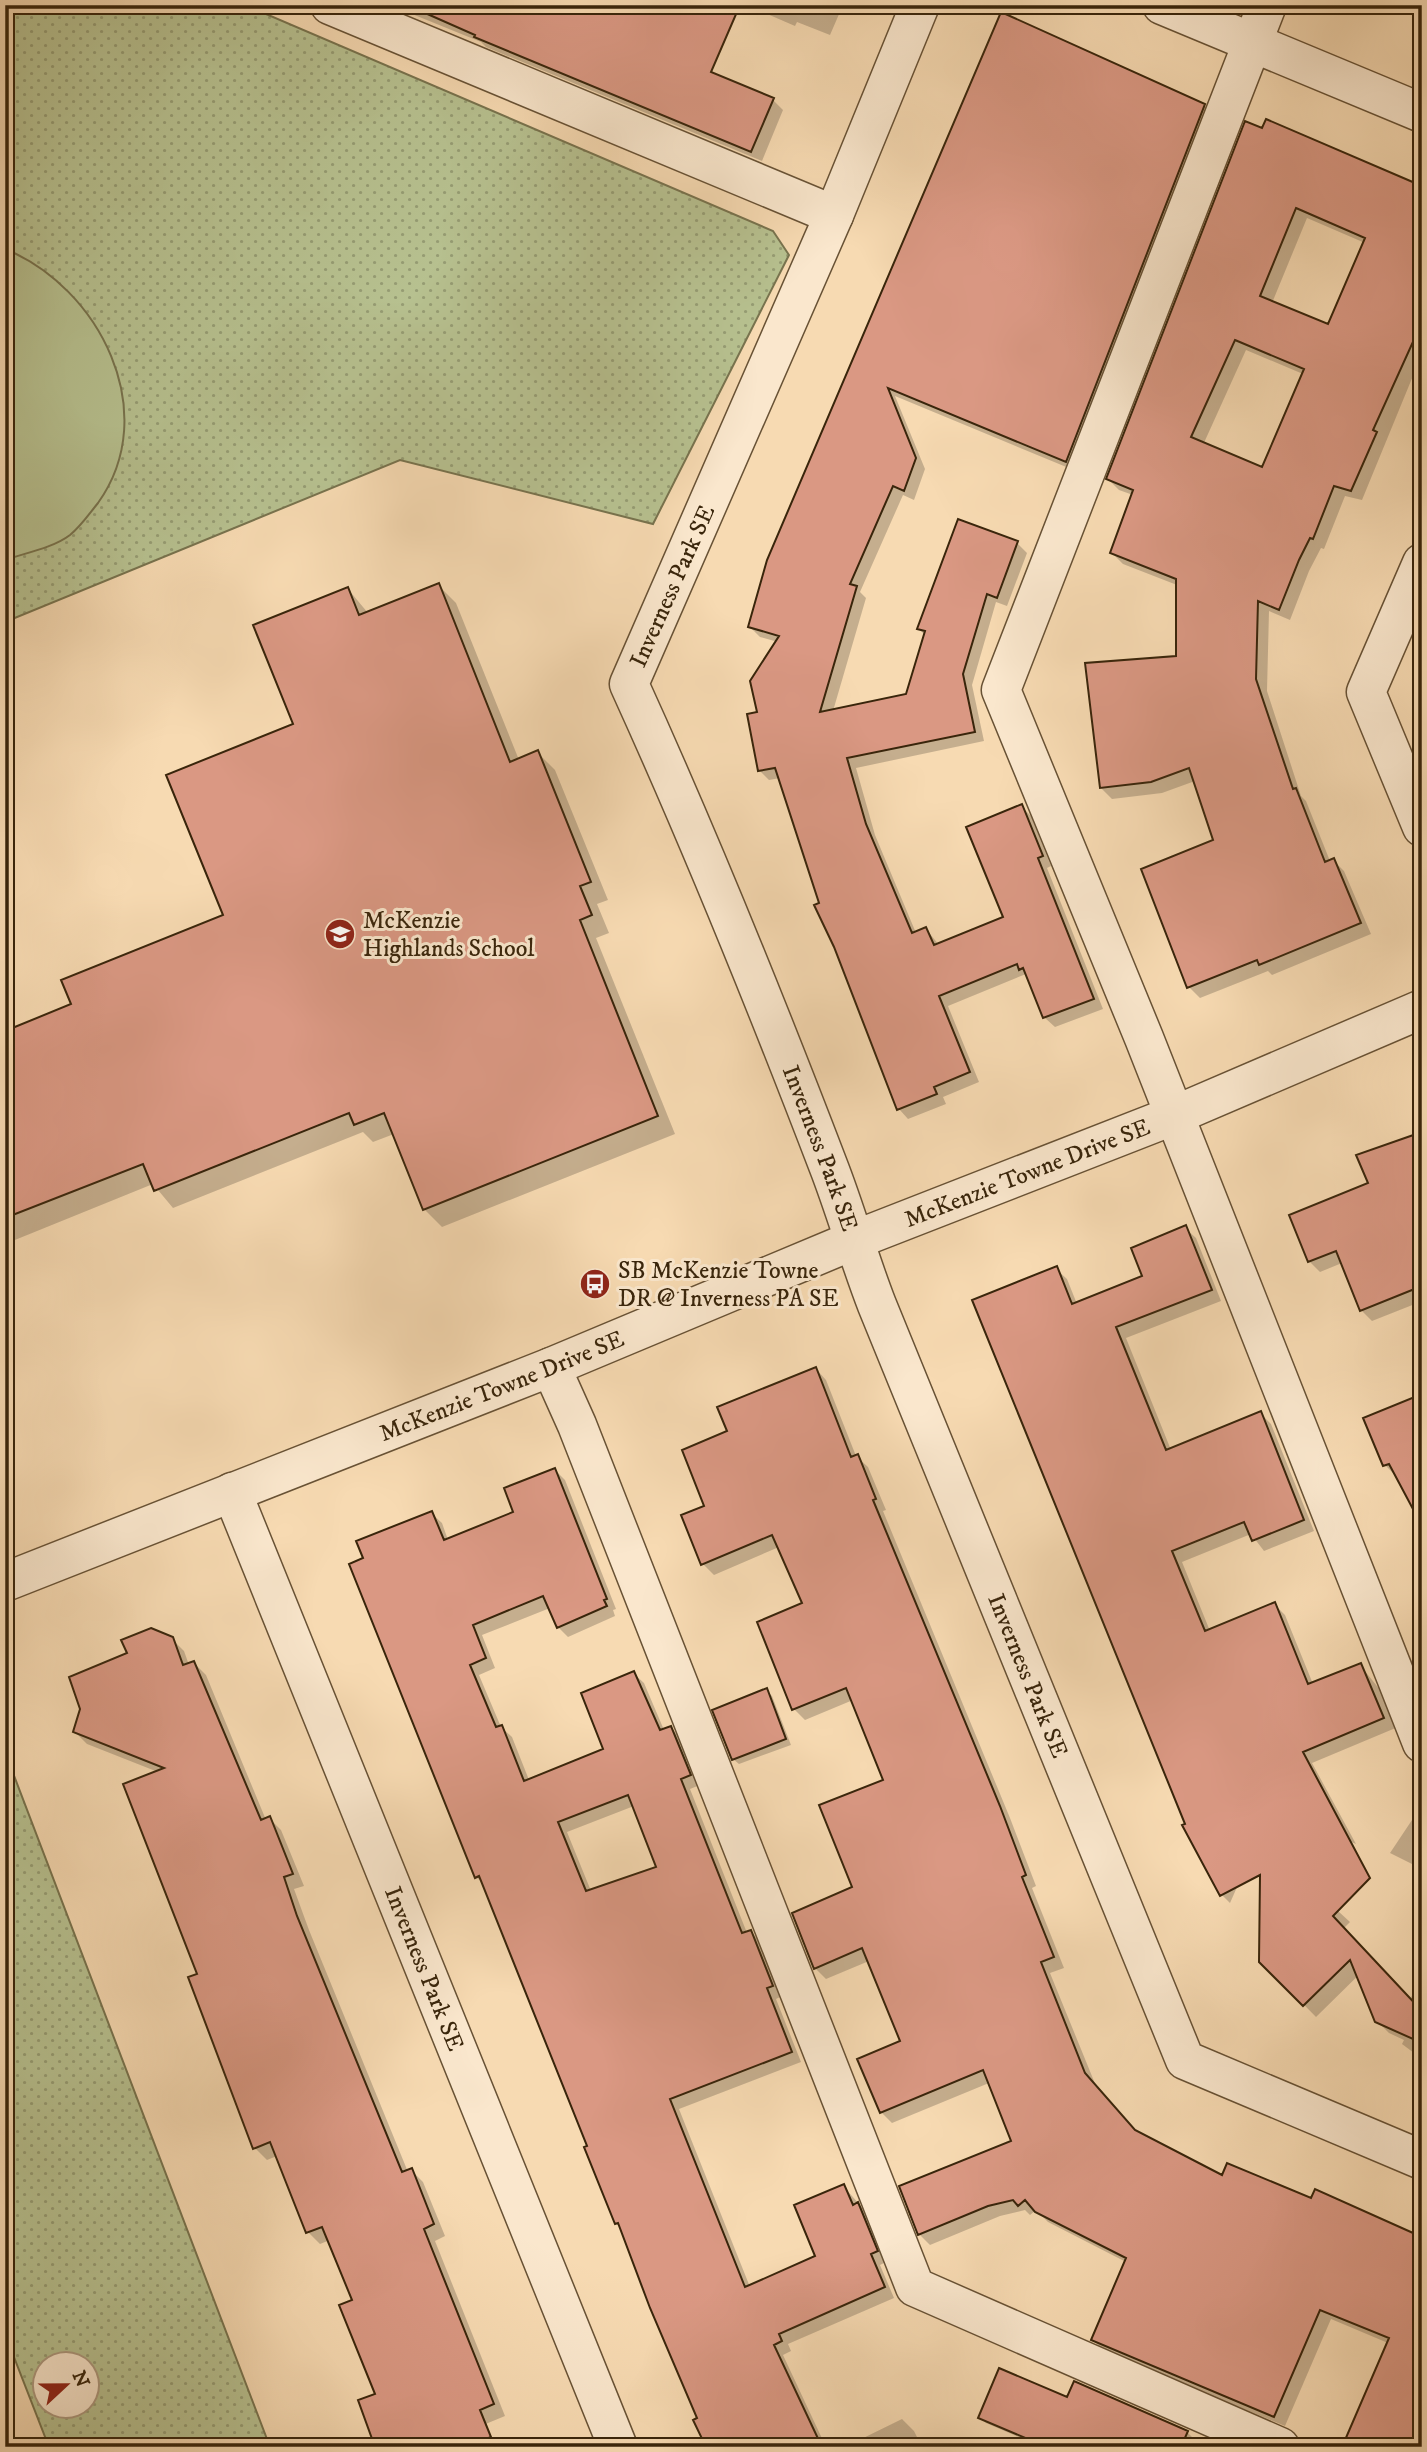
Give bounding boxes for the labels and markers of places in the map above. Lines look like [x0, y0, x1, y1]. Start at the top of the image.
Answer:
place label: McKenzie Highlands School [363, 906, 535, 964]
school or university icon: McKenzie Highlands School [323, 917, 357, 951]
place label: SB McKenzie Towne DR @ Inverness PA SE [618, 1256, 839, 1314]
bus stop icon: SB McKenzie Towne DR @ Inverness PA SE [578, 1267, 612, 1301]

